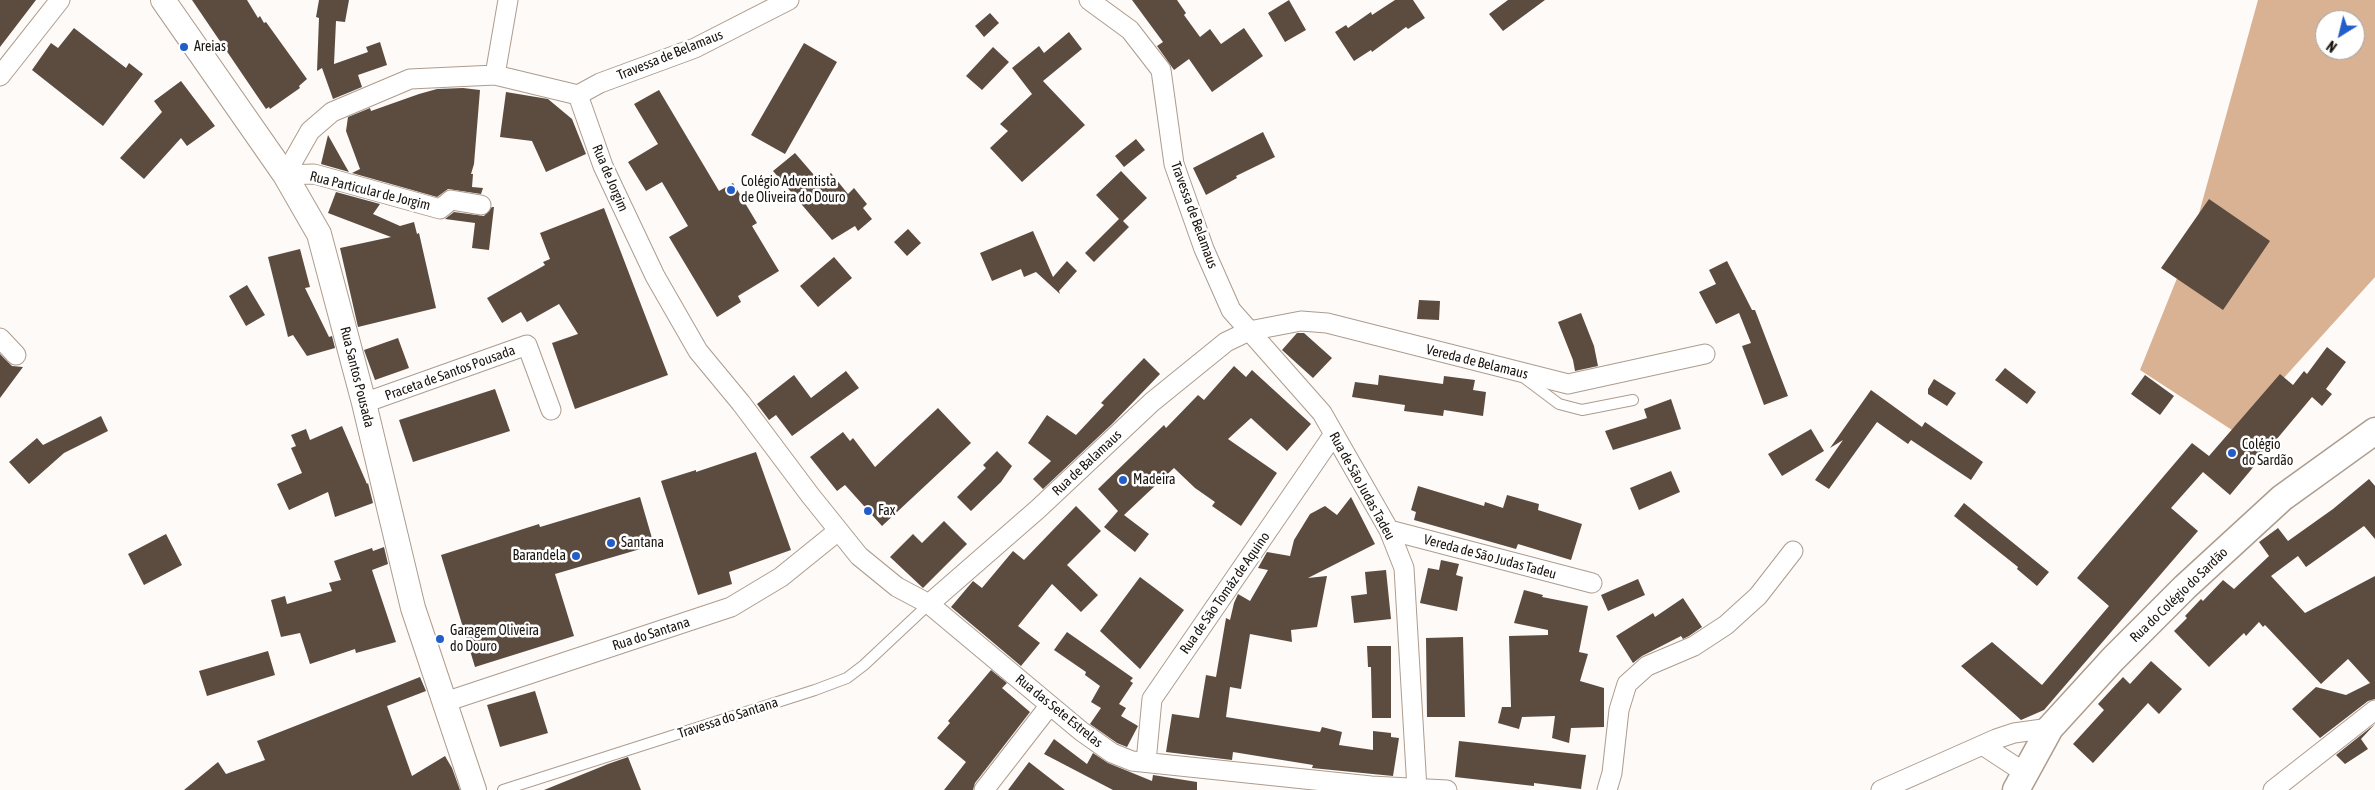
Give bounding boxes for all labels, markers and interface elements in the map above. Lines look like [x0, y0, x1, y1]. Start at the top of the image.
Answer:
north arrow [2315, 10, 2365, 60]
street label: Travessa de Belamaus [615, 26, 725, 84]
text: N [2324, 37, 2340, 55]
place label: Areias [194, 39, 226, 55]
marker: Areias [178, 41, 190, 53]
street label: Rua de Jorgim [588, 142, 632, 214]
street label: Travessa de Belamaus [1167, 159, 1221, 271]
street label: Rua Particular de Jorgim [308, 168, 432, 214]
place label: Colégio Adventista de Oliveira do Douro [741, 174, 846, 206]
marker: Colégio Adventista de Oliveira do Douro [725, 184, 737, 196]
street label: Rua Santos Pousada [336, 325, 378, 429]
street label: Vereda de Belamaus [1424, 341, 1530, 383]
street label: Praceta de Santos Pousada [383, 342, 517, 404]
street label: Rua de Balamaus [1049, 427, 1125, 499]
street label: Rua de São Judas Tadeu [1325, 429, 1399, 543]
place label: Colégio do Sardão [2242, 437, 2293, 470]
marker: Colégio do Sardão [2226, 447, 2238, 459]
place label: Madeira [1133, 472, 1175, 488]
marker: Madeira [1117, 474, 1129, 486]
place label: Fax [878, 503, 896, 519]
marker: Fax [862, 505, 874, 517]
street label: Rua de São Tomáz de Aquino [1176, 529, 1274, 657]
street label: Vereda de São Judas Tadeu [1422, 531, 1558, 583]
place label: Santana [621, 535, 664, 551]
marker: Santana [605, 537, 617, 549]
street label: Rua do Colégio do Sardão [2127, 544, 2231, 646]
place label: Barandela [512, 548, 566, 564]
marker: Barandela [570, 550, 582, 562]
street label: Rua do Santana [610, 614, 692, 654]
place label: Garagem Oliveira do Douro [450, 623, 539, 656]
marker: Garagem Oliveira do Douro [434, 633, 446, 645]
street label: Rua das Sete Estrelas [1012, 671, 1106, 751]
street label: Travessa do Santana [676, 694, 780, 742]

